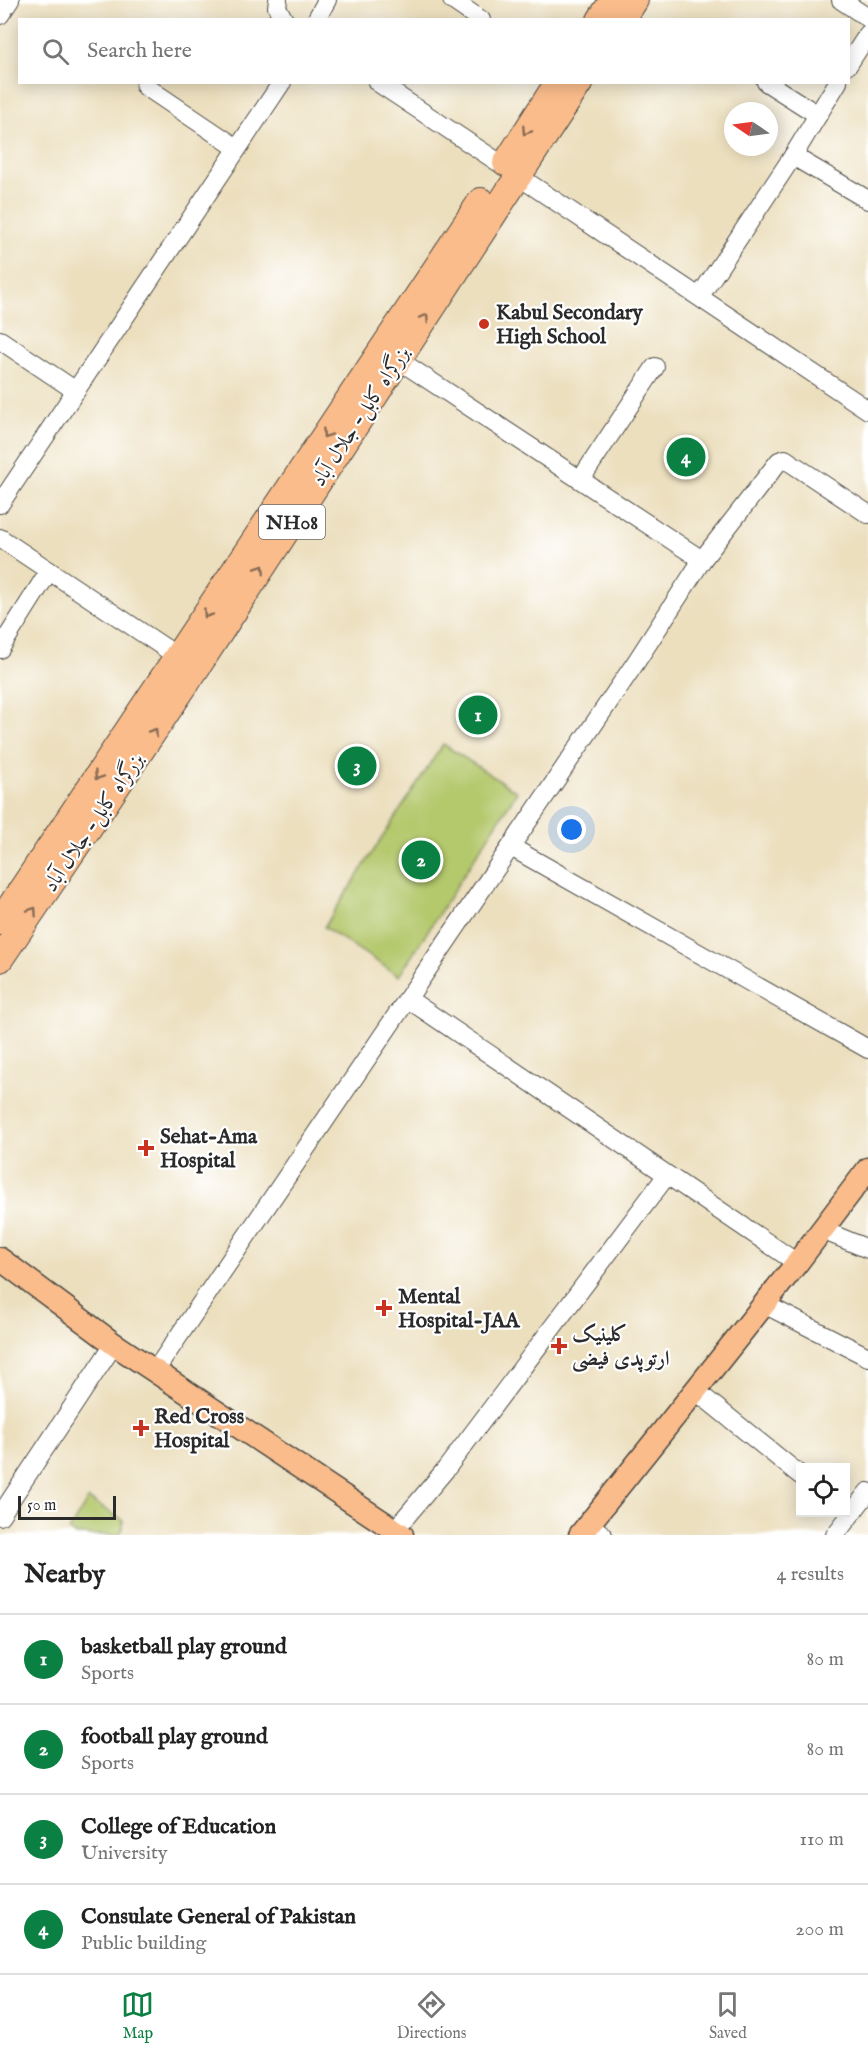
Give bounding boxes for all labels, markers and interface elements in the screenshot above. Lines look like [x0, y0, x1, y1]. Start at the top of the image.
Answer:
search box [18, 18, 850, 84]
icon: search [39, 35, 72, 68]
text: Search here [87, 37, 192, 65]
north arrow [724, 102, 778, 156]
one-way arrow [523, 125, 534, 136]
place label: Kabul Secondary High School [496, 300, 643, 351]
one-way arrow [418, 313, 429, 324]
marker: Kabul Secondary High School [477, 317, 491, 331]
street label: بزرگراه کابل- جلال آباد [304, 340, 417, 492]
one-way arrow [322, 427, 333, 438]
pin: 4 [666, 434, 706, 480]
road number: NH08 [259, 505, 325, 539]
one-way arrow [254, 565, 265, 576]
one-way arrow [202, 608, 214, 618]
pin: 1 [458, 692, 498, 738]
one-way arrow [147, 727, 158, 738]
pin: 3 [338, 744, 376, 789]
street label: بزرگراه کابل- جلال آباد [36, 747, 151, 898]
one-way arrow [94, 770, 105, 781]
your location [557, 815, 586, 844]
pin: 2 [402, 838, 440, 882]
one-way arrow [26, 906, 37, 917]
place label: Sehat-Ama Hospital [160, 1124, 258, 1175]
marker: Sehat-Ama Hospital [137, 1139, 155, 1157]
place label: Mental Hospital-JAA [398, 1284, 521, 1335]
marker: Mental Hospital-JAA [375, 1299, 393, 1317]
place label: کلینیک ارتوپدی فیضی [572, 1322, 670, 1373]
marker: کلینیک ارتوپدی فیضی [550, 1337, 568, 1355]
place label: Red Cross Hospital [154, 1404, 244, 1455]
marker: Red Cross Hospital [132, 1419, 150, 1437]
map controls [796, 1463, 850, 1517]
button: locate [796, 1463, 850, 1517]
scale bar [18, 1493, 116, 1520]
text: 50 m [27, 1496, 56, 1516]
text: Nearby [24, 1558, 105, 1591]
text: 4 results [777, 1562, 844, 1587]
text: basketball play ground [81, 1633, 287, 1661]
text: 1 [40, 1647, 47, 1672]
text: 80 m [807, 1647, 844, 1672]
text: Sports [81, 1661, 134, 1686]
text: football play ground [81, 1723, 268, 1751]
text: 2 [39, 1737, 48, 1762]
text: 80 m [807, 1737, 844, 1762]
text: Sports [81, 1751, 134, 1776]
text: College of Education [81, 1813, 276, 1841]
text: 3 [40, 1827, 47, 1852]
text: 110 m [800, 1827, 844, 1852]
text: University [81, 1841, 168, 1866]
text: Consulate General of Pakistan [81, 1903, 356, 1931]
text: 4 [39, 1917, 48, 1942]
text: 200 m [795, 1917, 844, 1942]
text: Public building [81, 1931, 206, 1956]
tab: Map [121, 1988, 154, 2044]
tab: Directions [397, 1988, 466, 2044]
tab: Saved [709, 1988, 747, 2044]

